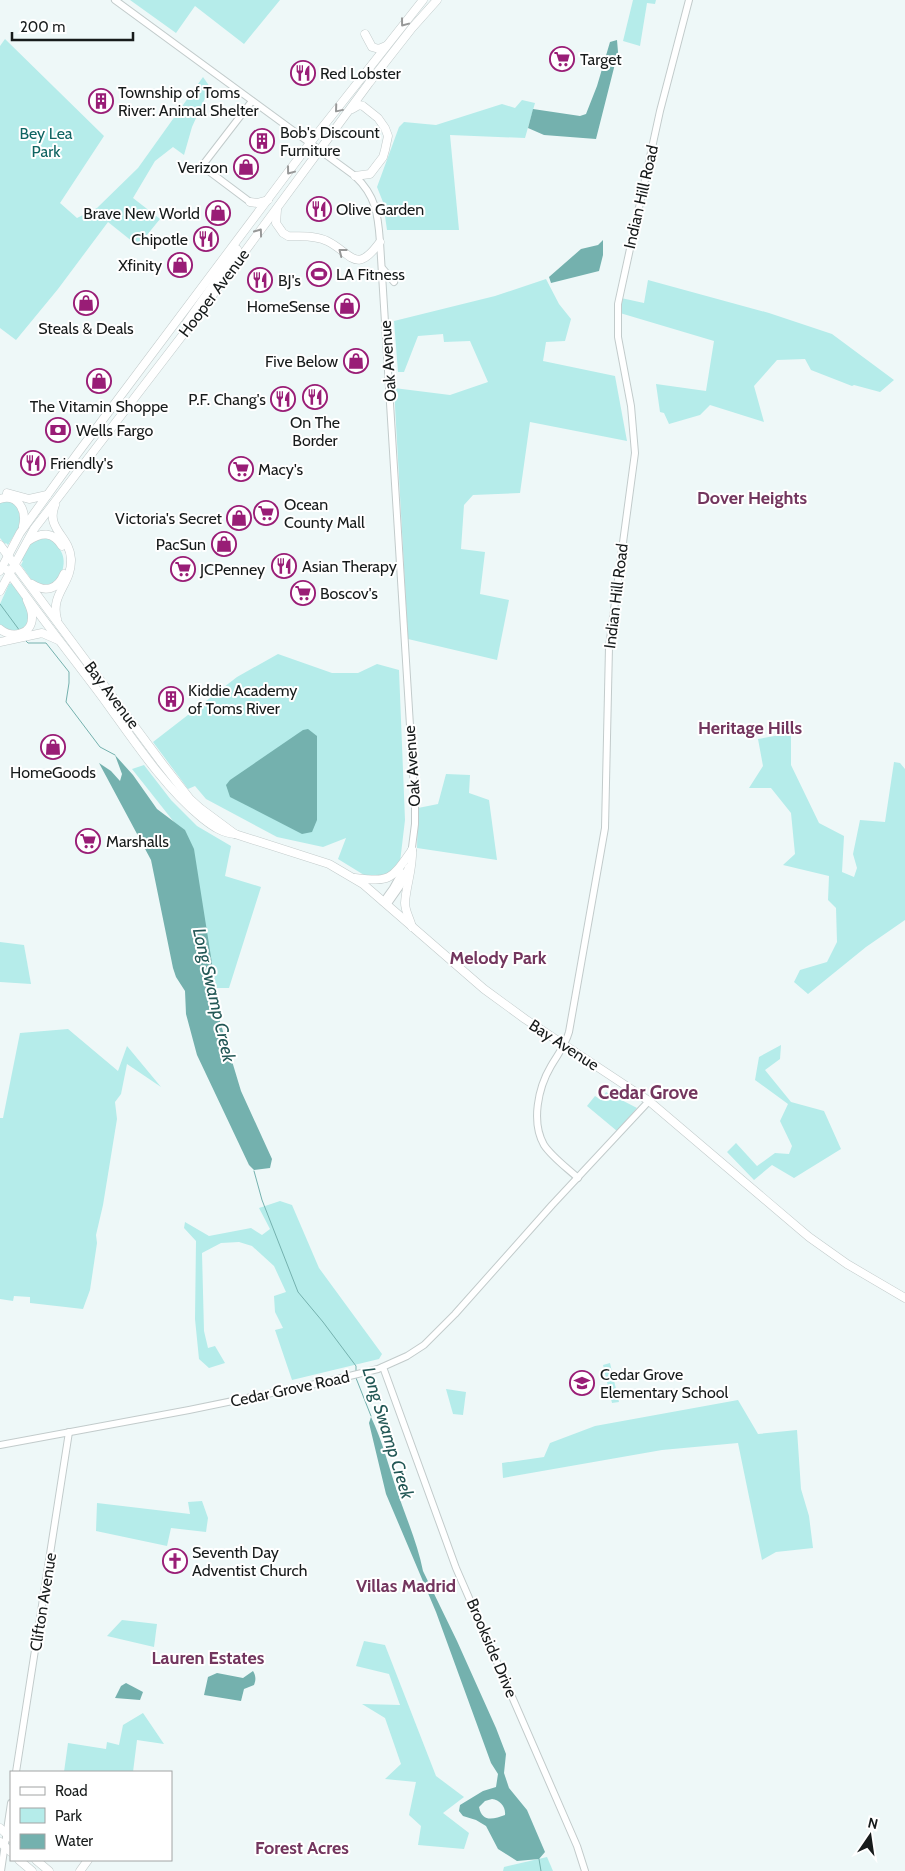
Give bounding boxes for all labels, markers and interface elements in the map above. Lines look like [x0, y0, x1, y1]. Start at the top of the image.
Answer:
scale bar [12, 10, 134, 42]
one-way arrow [402, 17, 410, 26]
text: 200 m [20, 18, 65, 36]
supermarket icon: Target [549, 46, 575, 72]
place label: Target [580, 50, 622, 69]
restaurant icon: Red Lobster [290, 60, 316, 86]
place label: Red Lobster [320, 64, 402, 83]
place label: Township of Toms River: Animal Shelter [118, 83, 259, 120]
building icon: Township of Toms River: Animal Shelter [88, 88, 114, 114]
one-way arrow [334, 104, 343, 113]
place label: Bob's Discount Furniture [280, 123, 380, 160]
park label: Bey Lea Park [19, 124, 73, 161]
building icon: Bob's Discount Furniture [249, 128, 275, 154]
street label: Indian Hill Road [620, 143, 662, 251]
shop icon: Verizon [233, 154, 259, 180]
place label: Verizon [177, 158, 228, 177]
one-way arrow [287, 165, 296, 175]
restaurant icon: Olive Garden [306, 196, 332, 222]
shop icon: Brave New World [205, 200, 231, 226]
place label: Olive Garden [336, 200, 424, 219]
place label: Brave New World [83, 204, 200, 223]
restaurant icon: Chipotle [193, 226, 219, 252]
one-way arrow [253, 228, 262, 238]
place label: Chipotle [131, 230, 188, 249]
street label: Hooper Avenue [175, 245, 253, 341]
one-way arrow [339, 249, 348, 257]
shop icon: Xfinity [167, 252, 193, 278]
place label: Xfinity [118, 256, 162, 275]
sports icon: LA Fitness [306, 261, 332, 287]
place label: LA Fitness [336, 265, 405, 284]
restaurant icon: BJ's [247, 267, 273, 293]
place label: BJ's [278, 271, 301, 290]
shop icon: Steals & Deals [73, 290, 99, 316]
shop icon: HomeSense [334, 293, 360, 319]
place label: HomeSense [247, 297, 330, 316]
place label: Steals & Deals [38, 319, 134, 338]
street label: Oak Avenue [376, 320, 400, 402]
shop icon: Five Below [343, 348, 369, 374]
place label: Five Below [265, 352, 338, 371]
shop icon: The Vitamin Shoppe [86, 368, 112, 394]
restaurant icon: On The Border [302, 384, 328, 410]
restaurant icon: P.F. Chang's [270, 386, 296, 412]
place label: P.F. Chang's [188, 390, 266, 409]
place label: The Vitamin Shoppe [30, 397, 168, 416]
place label: On The Border [290, 413, 340, 450]
bank icon: Wells Fargo [45, 417, 71, 443]
place label: Wells Fargo [76, 421, 154, 440]
restaurant icon: Friendly's [20, 450, 46, 476]
place label: Friendly's [50, 454, 113, 473]
supermarket icon: Macy's [228, 456, 254, 482]
place label: Macy's [258, 460, 303, 479]
district label: Dover Heights [697, 487, 807, 509]
place label: Ocean County Mall [284, 495, 365, 532]
supermarket icon: Ocean County Mall [253, 500, 279, 526]
shop icon: Victoria's Secret [226, 505, 252, 531]
place label: Victoria's Secret [115, 509, 223, 528]
shop icon: PacSun [211, 531, 237, 557]
place label: PacSun [156, 535, 206, 554]
street label: Indian Hill Road [600, 542, 632, 650]
restaurant icon: Asian Therapy [271, 553, 297, 579]
supermarket icon: JCPenney [170, 556, 196, 582]
place label: Asian Therapy [302, 557, 397, 576]
place label: JCPenney [199, 560, 265, 579]
supermarket icon: Boscov's [290, 580, 316, 606]
place label: Boscov's [320, 584, 378, 603]
street label: Bay Avenue [81, 658, 143, 732]
place label: Kiddie Academy of Toms River [188, 681, 297, 718]
building icon: Kiddie Academy of Toms River [158, 686, 184, 712]
district label: Heritage Hills [698, 717, 802, 739]
street label: Oak Avenue [400, 725, 424, 807]
shop icon: HomeGoods [40, 734, 66, 760]
place label: HomeGoods [10, 763, 96, 782]
supermarket icon: Marshalls [75, 828, 101, 854]
place label: Marshalls [106, 832, 169, 851]
water label: Long Swamp Creek [188, 926, 240, 1065]
district label: Melody Park [449, 947, 547, 969]
street label: Bay Avenue [526, 1015, 602, 1075]
district label: Cedar Grove [598, 1081, 698, 1104]
water label: Long Swamp Creek [357, 1364, 419, 1503]
place label: Cedar Grove Elementary School [600, 1365, 728, 1402]
street label: Cedar Grove Road [229, 1367, 351, 1411]
school or university icon: Cedar Grove Elementary School [569, 1370, 595, 1396]
place label: Seventh Day Adventist Church [192, 1543, 307, 1580]
church icon: Seventh Day Adventist Church [162, 1548, 188, 1574]
street label: Clifton Avenue [26, 1551, 60, 1653]
district label: Villas Madrid [356, 1575, 456, 1597]
street label: Brookside Drive [463, 1596, 521, 1700]
district label: Lauren Estates [152, 1647, 265, 1669]
legend [10, 1771, 172, 1861]
text: Road [55, 1782, 88, 1800]
text: Park [55, 1807, 82, 1825]
north arrow [845, 1811, 895, 1861]
text: N [866, 1813, 880, 1833]
text: Water [55, 1832, 93, 1850]
district label: Forest Acres [255, 1837, 349, 1859]

